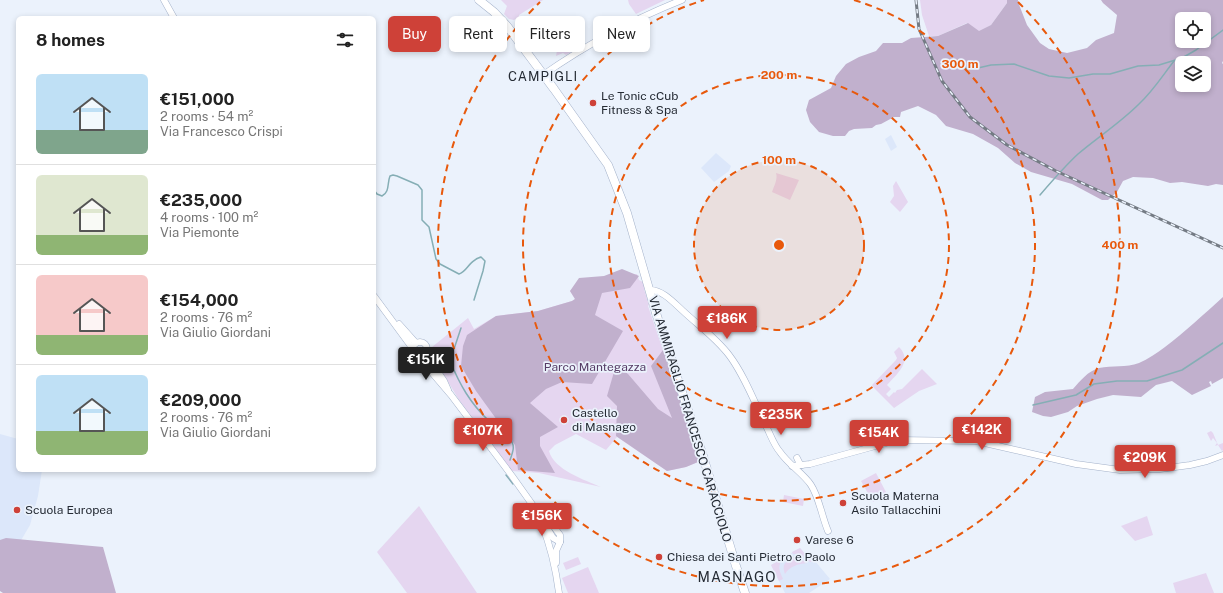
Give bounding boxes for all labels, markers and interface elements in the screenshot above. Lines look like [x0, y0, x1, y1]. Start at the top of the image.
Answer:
map controls [1175, 12, 1211, 92]
button: locate [1175, 12, 1211, 48]
chip: Buy [388, 16, 441, 52]
chip: Rent [449, 16, 507, 52]
chip: Filters [515, 16, 585, 52]
chip: New [593, 16, 650, 52]
icon: filters [334, 29, 356, 51]
text: 8 homes [36, 30, 105, 50]
button: layers [1175, 56, 1211, 92]
text: 300 m [942, 57, 979, 71]
text: 200 m [761, 68, 797, 82]
district label: CAMPIGLI [508, 69, 578, 84]
text: €151,000 [160, 89, 235, 109]
place label: Le Tonic cCub Fitness & Spa [601, 89, 679, 117]
icon: home [68, 90, 116, 138]
marker: Le Tonic cCub Fitness & Spa [588, 98, 598, 108]
text: 2 rooms · 54 m² [160, 109, 253, 124]
text: Via Francesco Crispi [160, 124, 283, 139]
text: 100 m [762, 153, 796, 167]
text: €235,000 [160, 190, 242, 210]
icon: home [68, 191, 116, 239]
text: 4 rooms · 100 m² [160, 210, 258, 225]
text: Via Piemonte [160, 225, 239, 240]
centre of rings [772, 238, 786, 252]
text: 400 m [1102, 238, 1139, 252]
text: €154,000 [160, 290, 238, 310]
icon: home [68, 291, 116, 339]
street label: VIA AMMIRAGLIO FRANCESCO CARACCIOLO [646, 294, 734, 544]
pin: €186K [699, 306, 755, 340]
text: 2 rooms · 76 m² [160, 310, 252, 325]
text: €186K [707, 311, 747, 326]
text: Via Giulio Giordani [160, 325, 271, 340]
pin: €151K [398, 347, 454, 381]
text: €151K [407, 352, 445, 367]
park label: Parco Mantegazza [544, 360, 646, 374]
text: €209,000 [160, 390, 241, 410]
icon: home [68, 391, 116, 439]
pin: €235K [753, 402, 809, 436]
place label: Castello di Masnago [572, 406, 636, 434]
text: €235K [759, 407, 803, 422]
text: 2 rooms · 76 m² [160, 410, 252, 425]
marker: Castello di Masnago [559, 415, 569, 425]
pin: €142K [954, 417, 1010, 451]
pin: €107K [455, 418, 511, 452]
pin: €154K [851, 420, 907, 454]
text: €142K [962, 422, 1002, 437]
text: €107K [463, 423, 503, 438]
text: Via Giulio Giordani [160, 425, 271, 440]
text: €154K [859, 425, 899, 440]
pin: €209K [1117, 445, 1173, 479]
text: €209K [1124, 450, 1166, 465]
place label: Scuola Materna Asilo Tallacchini [851, 489, 941, 517]
marker: Scuola Materna Asilo Tallacchini [838, 498, 848, 508]
place label: Scuola Europea [25, 503, 113, 517]
pin: €156K [514, 503, 570, 537]
marker: Scuola Europea [12, 505, 22, 515]
text: €156K [522, 508, 562, 523]
place label: Varese 6 [805, 533, 854, 547]
marker: Varese 6 [792, 535, 802, 545]
place label: Chiesa dei Santi Pietro e Paolo [667, 550, 836, 564]
marker: Chiesa dei Santi Pietro e Paolo [654, 552, 664, 562]
district label: MASNAGO [697, 569, 777, 585]

